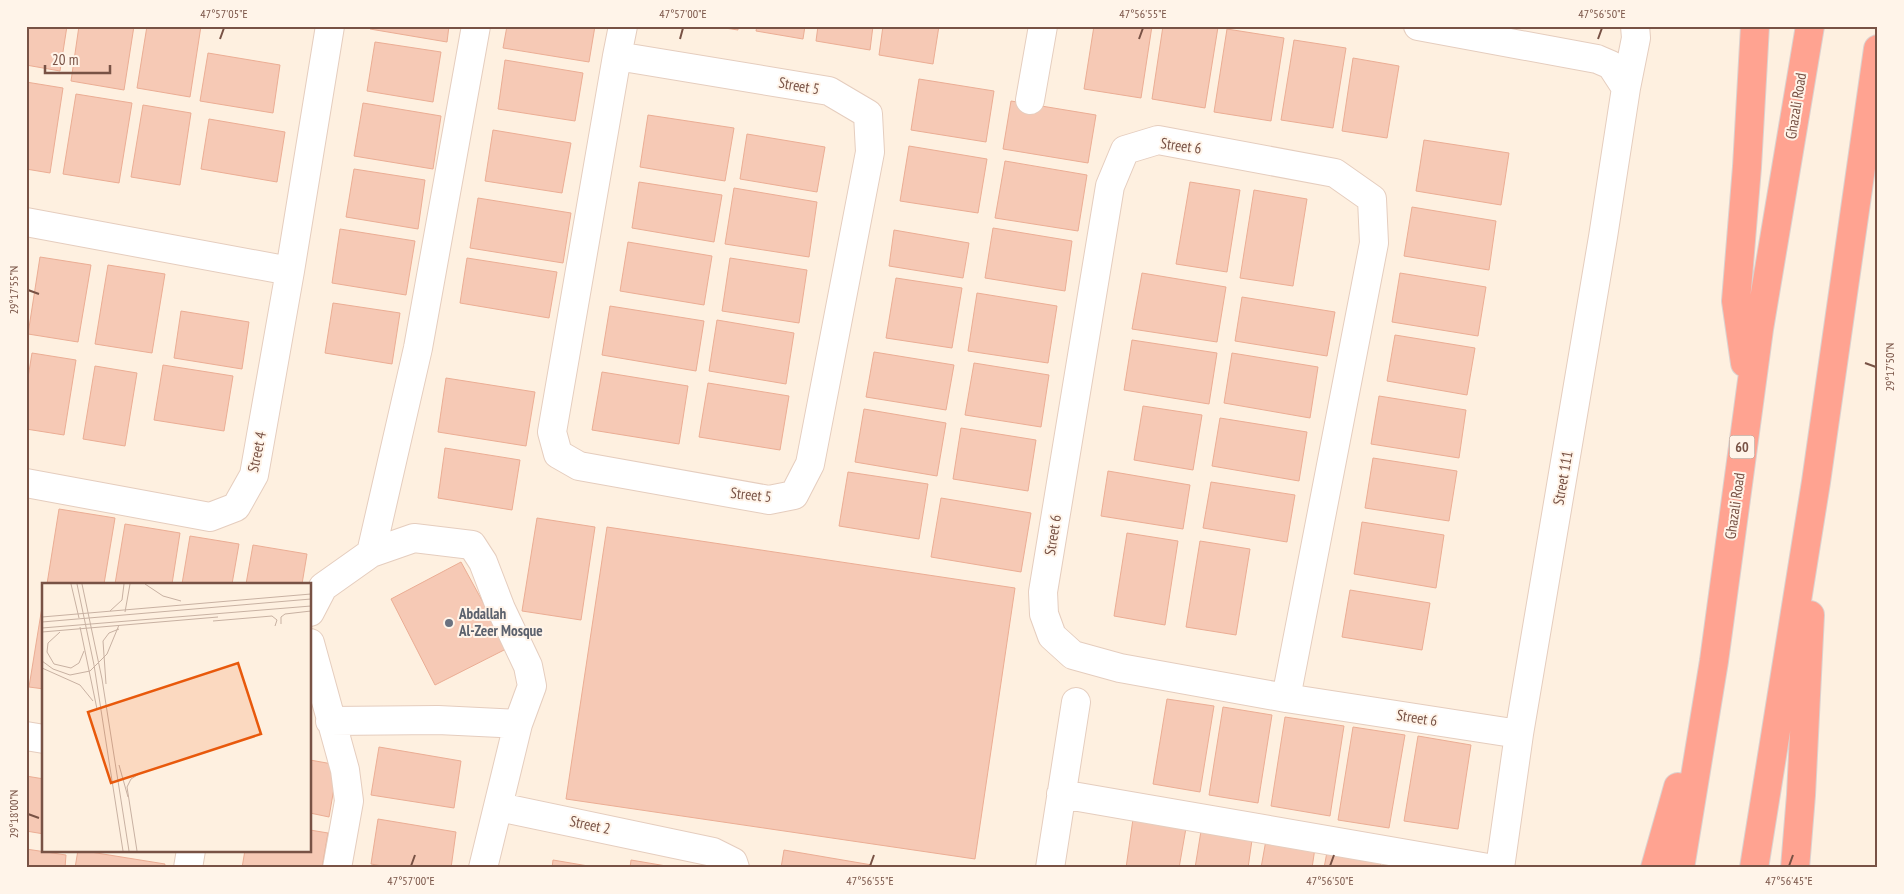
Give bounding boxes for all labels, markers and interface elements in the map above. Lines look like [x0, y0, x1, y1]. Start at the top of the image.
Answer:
text: 47°57'05"E [200, 6, 248, 21]
text: 47°57'00"E [659, 6, 707, 21]
text: 47°56'55"E [1119, 6, 1167, 21]
text: 47°56'50"E [1578, 6, 1626, 21]
scale bar [45, 42, 110, 74]
text: 20 m [52, 50, 78, 69]
street label: Ghazali Road [1781, 71, 1810, 140]
street label: Street 5 [777, 73, 821, 98]
street label: Street 6 [1159, 133, 1203, 158]
text: 29°17'55"N [6, 266, 21, 314]
text: 29°17'50"N [1882, 343, 1897, 391]
street label: Street 4 [243, 430, 270, 474]
road number: 60 [1730, 436, 1754, 458]
street label: Street 111 [1548, 449, 1577, 506]
street label: Ghazali Road [1720, 471, 1749, 540]
street label: Street 5 [730, 483, 772, 506]
street label: Street 6 [1040, 513, 1065, 557]
inset map [42, 583, 311, 852]
place label: Abdallah Al-Zeer Mosque [458, 604, 543, 640]
marker: Abdallah Al-Zeer Mosque [443, 617, 455, 629]
street label: Street 6 [1395, 705, 1439, 730]
text: 29°18'00"N [6, 790, 21, 838]
street label: Street 2 [568, 811, 612, 838]
text: 47°57'00"E [387, 873, 435, 888]
text: 47°56'55"E [846, 873, 894, 888]
text: 47°56'50"E [1306, 873, 1354, 888]
text: 47°56'45"E [1765, 873, 1813, 888]

